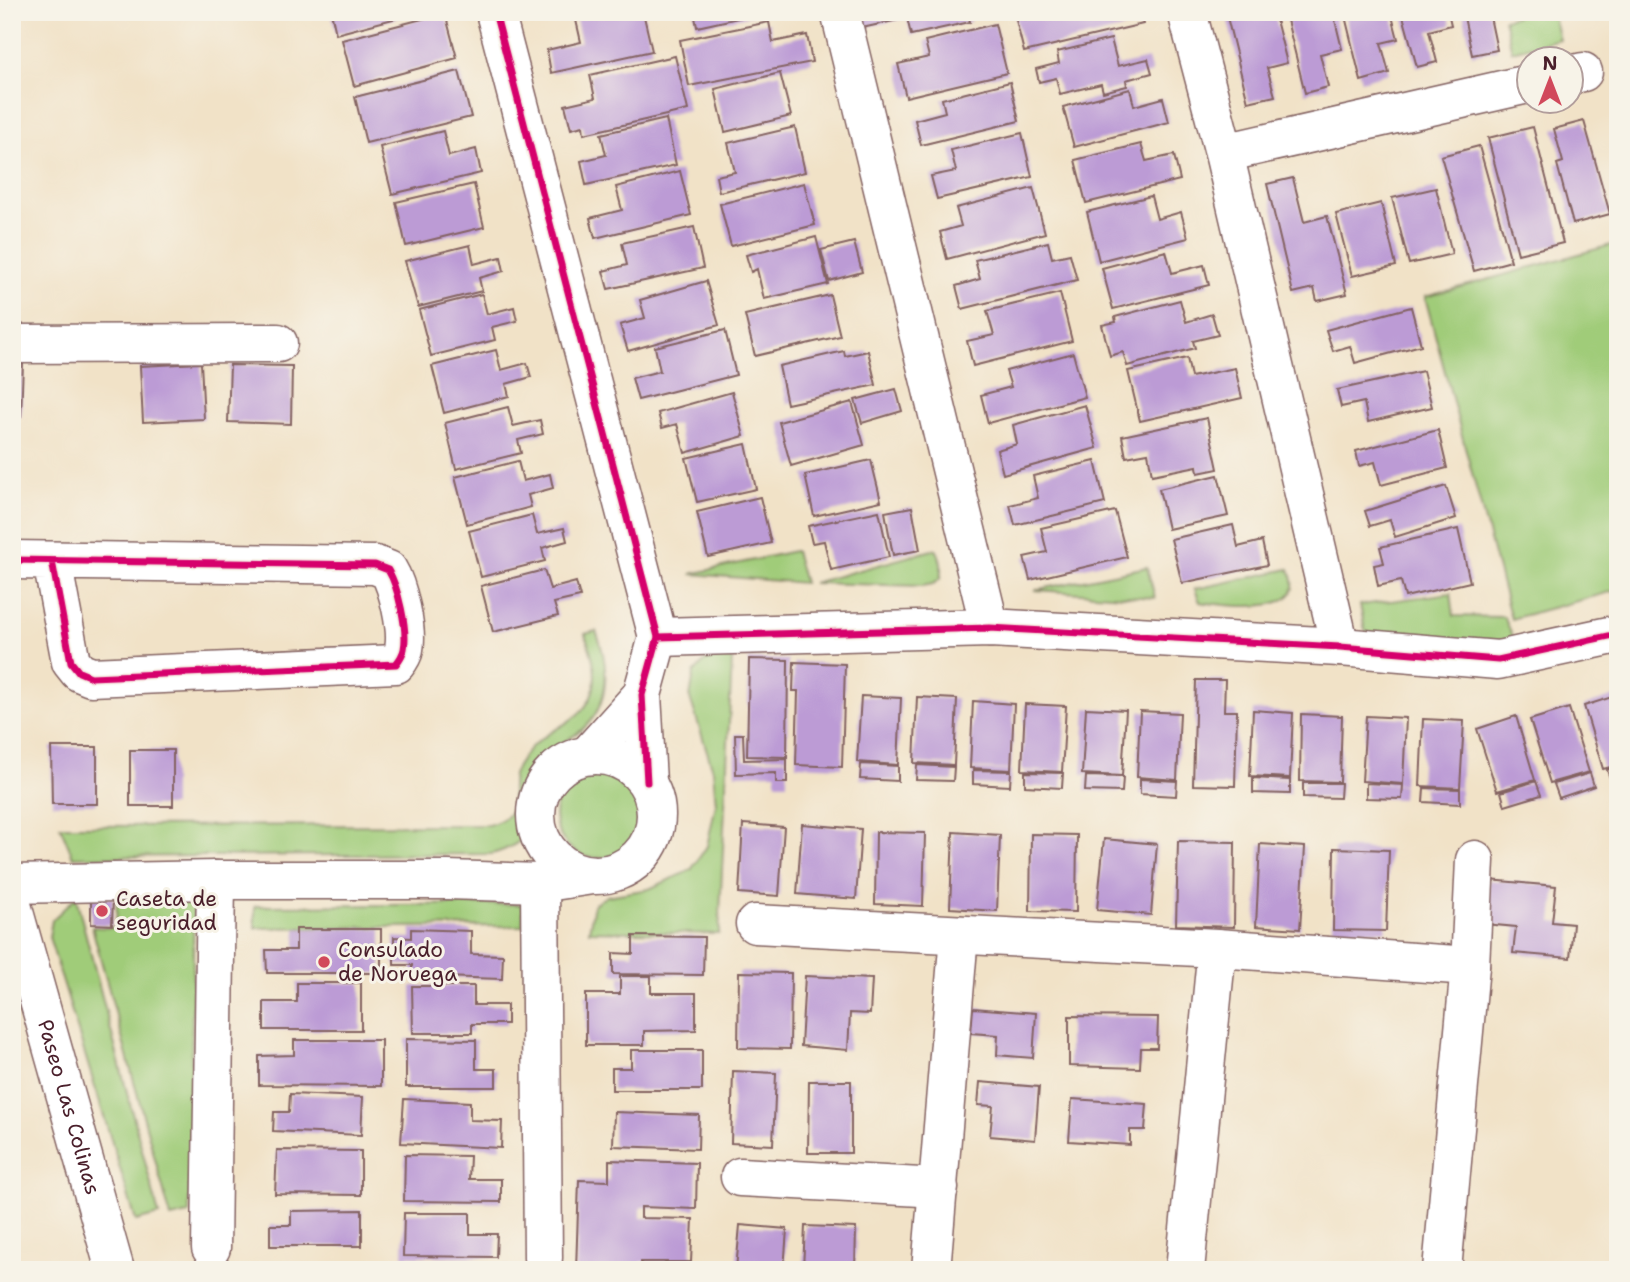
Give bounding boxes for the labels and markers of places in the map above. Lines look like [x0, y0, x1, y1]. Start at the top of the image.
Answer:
place label: Caseta de seguridad [116, 885, 217, 937]
marker: Caseta de seguridad [94, 903, 110, 919]
place label: Consulado de Noruega [338, 936, 457, 988]
marker: Consulado de Noruega [316, 954, 332, 970]

